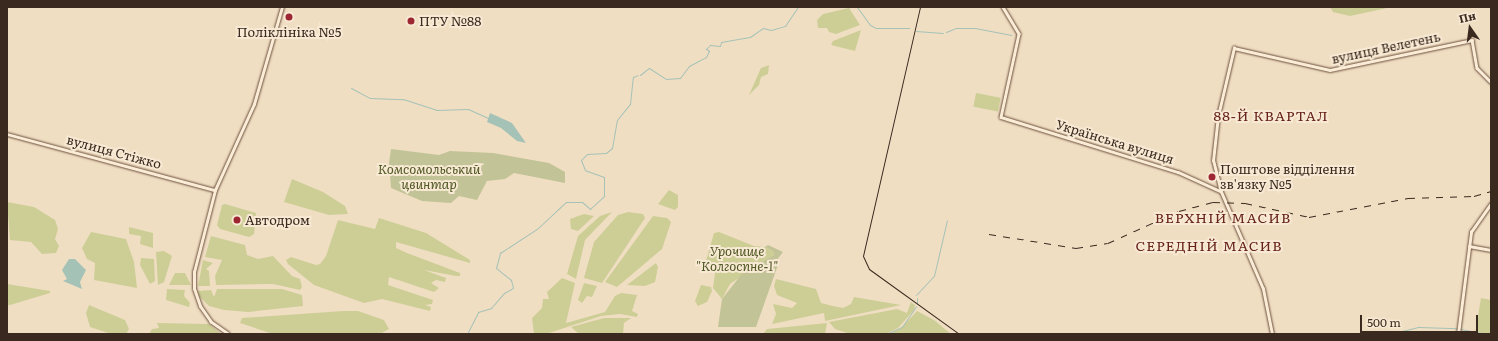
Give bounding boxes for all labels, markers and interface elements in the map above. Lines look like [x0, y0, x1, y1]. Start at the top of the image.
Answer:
text: Пн [1457, 7, 1477, 26]
north arrow [1450, 8, 1490, 48]
marker: Поліклініка №5 [283, 11, 295, 23]
place label: ПТУ №88 [419, 13, 481, 29]
marker: ПТУ №88 [406, 16, 416, 26]
place label: Поліклініка №5 [237, 24, 341, 40]
street label: вулиця Велетень [1330, 29, 1442, 67]
district label: 88-Й КВАРТАЛ [1213, 107, 1329, 123]
street label: Українська вулиця [1054, 117, 1176, 167]
street label: вулиця Стіжко [65, 132, 163, 172]
park label: Комсомольський цвинтар [378, 162, 480, 193]
place label: Поштове відділення зв'язку №5 [1220, 162, 1355, 193]
marker: Поштове відділення зв'язку №5 [1207, 172, 1217, 182]
district label: ВЕРХНІЙ МАСИВ [1155, 209, 1291, 225]
place label: Автодром [245, 212, 310, 228]
marker: Автодром [232, 215, 242, 225]
district label: СЕРЕДНІЙ МАСИВ [1136, 237, 1282, 253]
park label: Урочище "Колгоспне-1" [696, 244, 778, 275]
scale bar [1362, 307, 1480, 333]
text: 500 m [1367, 313, 1401, 331]

